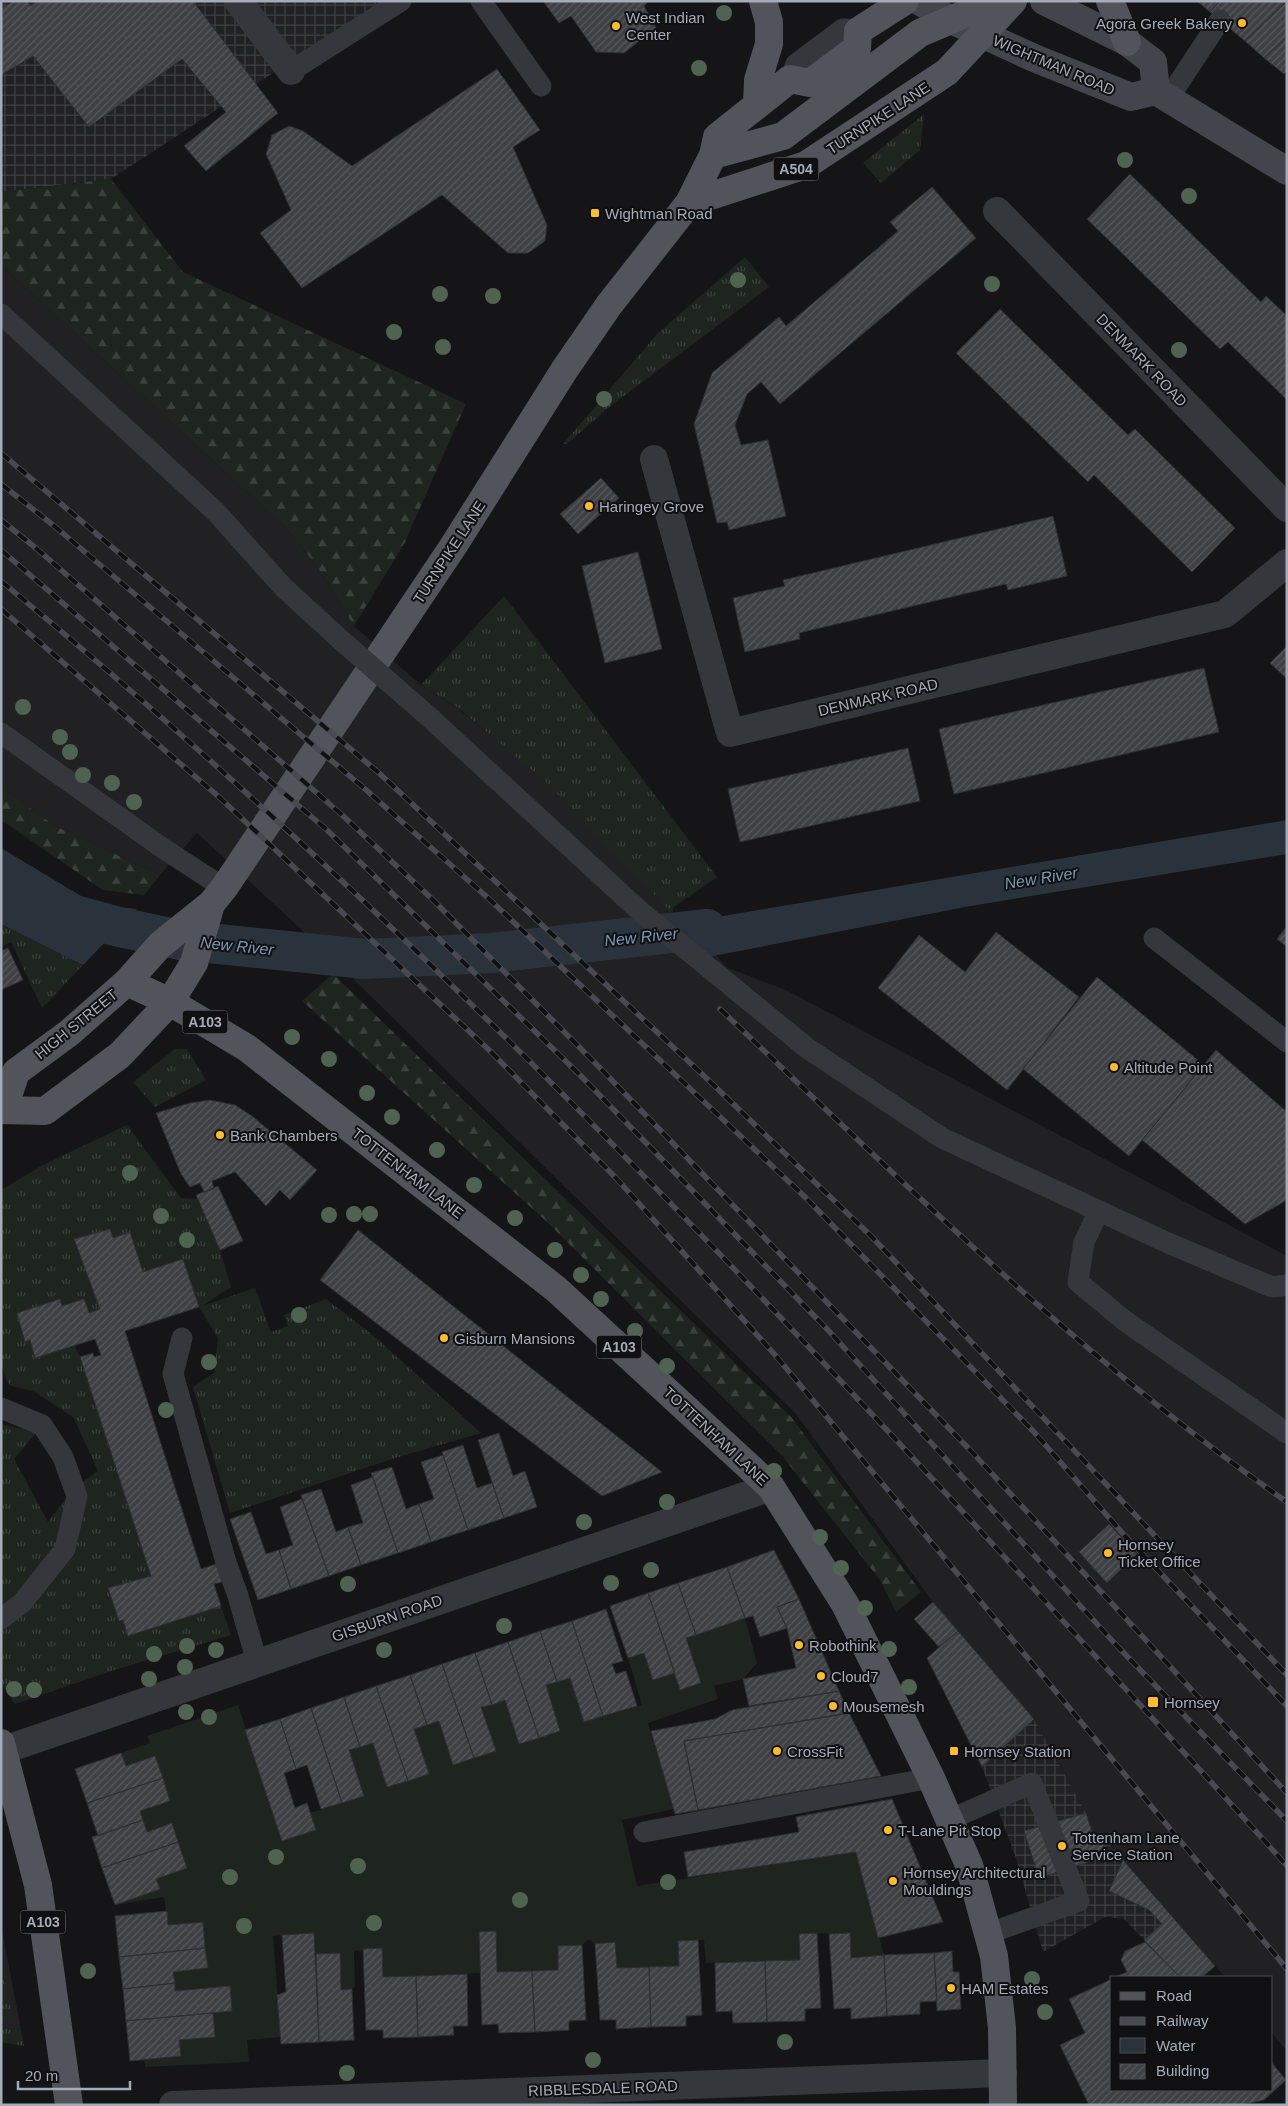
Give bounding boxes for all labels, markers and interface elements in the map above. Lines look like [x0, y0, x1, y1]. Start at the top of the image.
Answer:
place label: West Indian Center [626, 9, 705, 43]
place label: Agora Greek Bakery [1096, 15, 1232, 32]
marker: Agora Greek Bakery [1236, 17, 1248, 29]
marker: West Indian Center [610, 20, 622, 32]
street label: WIGHTMAN ROAD [990, 32, 1118, 98]
street label: TURNPIKE LANE [823, 78, 933, 158]
road number: A504 [774, 157, 818, 180]
place label: Wightman Road [605, 205, 713, 222]
marker: Wightman Road [589, 207, 601, 219]
street label: DENMARK ROAD [1093, 310, 1191, 410]
street label: TURNPIKE LANE [409, 497, 489, 607]
place label: Haringey Grove [599, 498, 704, 515]
marker: Haringey Grove [583, 500, 595, 512]
street label: DENMARK ROAD [816, 675, 940, 719]
water label: New River [1003, 864, 1079, 892]
water label: New River [603, 925, 679, 949]
water label: New River [199, 934, 275, 958]
street label: HIGH STREET [31, 986, 121, 1062]
road number: A103 [182, 1010, 228, 1034]
place label: Altitude Point [1124, 1059, 1213, 1076]
marker: Altitude Point [1108, 1061, 1120, 1073]
street label: TOTTENHAM LANE [349, 1124, 467, 1222]
place label: Bank Chambers [230, 1127, 338, 1144]
marker: Bank Chambers [214, 1129, 226, 1141]
place label: Gisburn Mansions [454, 1330, 575, 1347]
marker: Gisburn Mansions [438, 1332, 450, 1344]
road number: A103 [596, 1335, 642, 1358]
street label: TOTTENHAM LANE [660, 1383, 772, 1489]
place label: Hornsey Ticket Office [1118, 1536, 1201, 1570]
marker: Hornsey Ticket Office [1102, 1547, 1114, 1559]
street label: GISBURN ROAD [329, 1591, 445, 1645]
place label: Robothink [809, 1637, 877, 1654]
marker: Robothink [793, 1639, 805, 1651]
place label: Cloud7 [831, 1668, 879, 1685]
marker: Cloud7 [815, 1670, 827, 1682]
place label: Hornsey [1164, 1694, 1220, 1711]
marker: Hornsey [1146, 1695, 1160, 1709]
place label: Mousemesh [843, 1698, 925, 1715]
marker: Mousemesh [827, 1700, 839, 1712]
place label: CrossFit [787, 1743, 844, 1760]
place label: Hornsey Station [964, 1743, 1071, 1760]
marker: CrossFit [771, 1745, 783, 1757]
marker: Hornsey Station [948, 1745, 960, 1757]
place label: T-Lane Pit Stop [898, 1822, 1001, 1839]
marker: T-Lane Pit Stop [882, 1824, 894, 1836]
place label: Tottenham Lane Service Station [1072, 1829, 1180, 1863]
marker: Tottenham Lane Service Station [1056, 1840, 1068, 1852]
place label: Hornsey Architectural Mouldings [903, 1864, 1046, 1898]
marker: Hornsey Architectural Mouldings [887, 1875, 899, 1887]
road number: A103 [20, 1910, 66, 1934]
legend [1110, 1976, 1273, 2091]
place label: HAM Estates [961, 1980, 1049, 1997]
marker: HAM Estates [945, 1982, 957, 1994]
text: Road [1156, 1987, 1192, 2004]
text: Railway [1156, 2012, 1209, 2029]
text: Water [1156, 2037, 1195, 2054]
scale bar [18, 2058, 130, 2090]
text: Building [1156, 2062, 1209, 2079]
text: 20 m [25, 2067, 58, 2084]
street label: RIBBLESDALE ROAD [528, 2077, 678, 2099]

